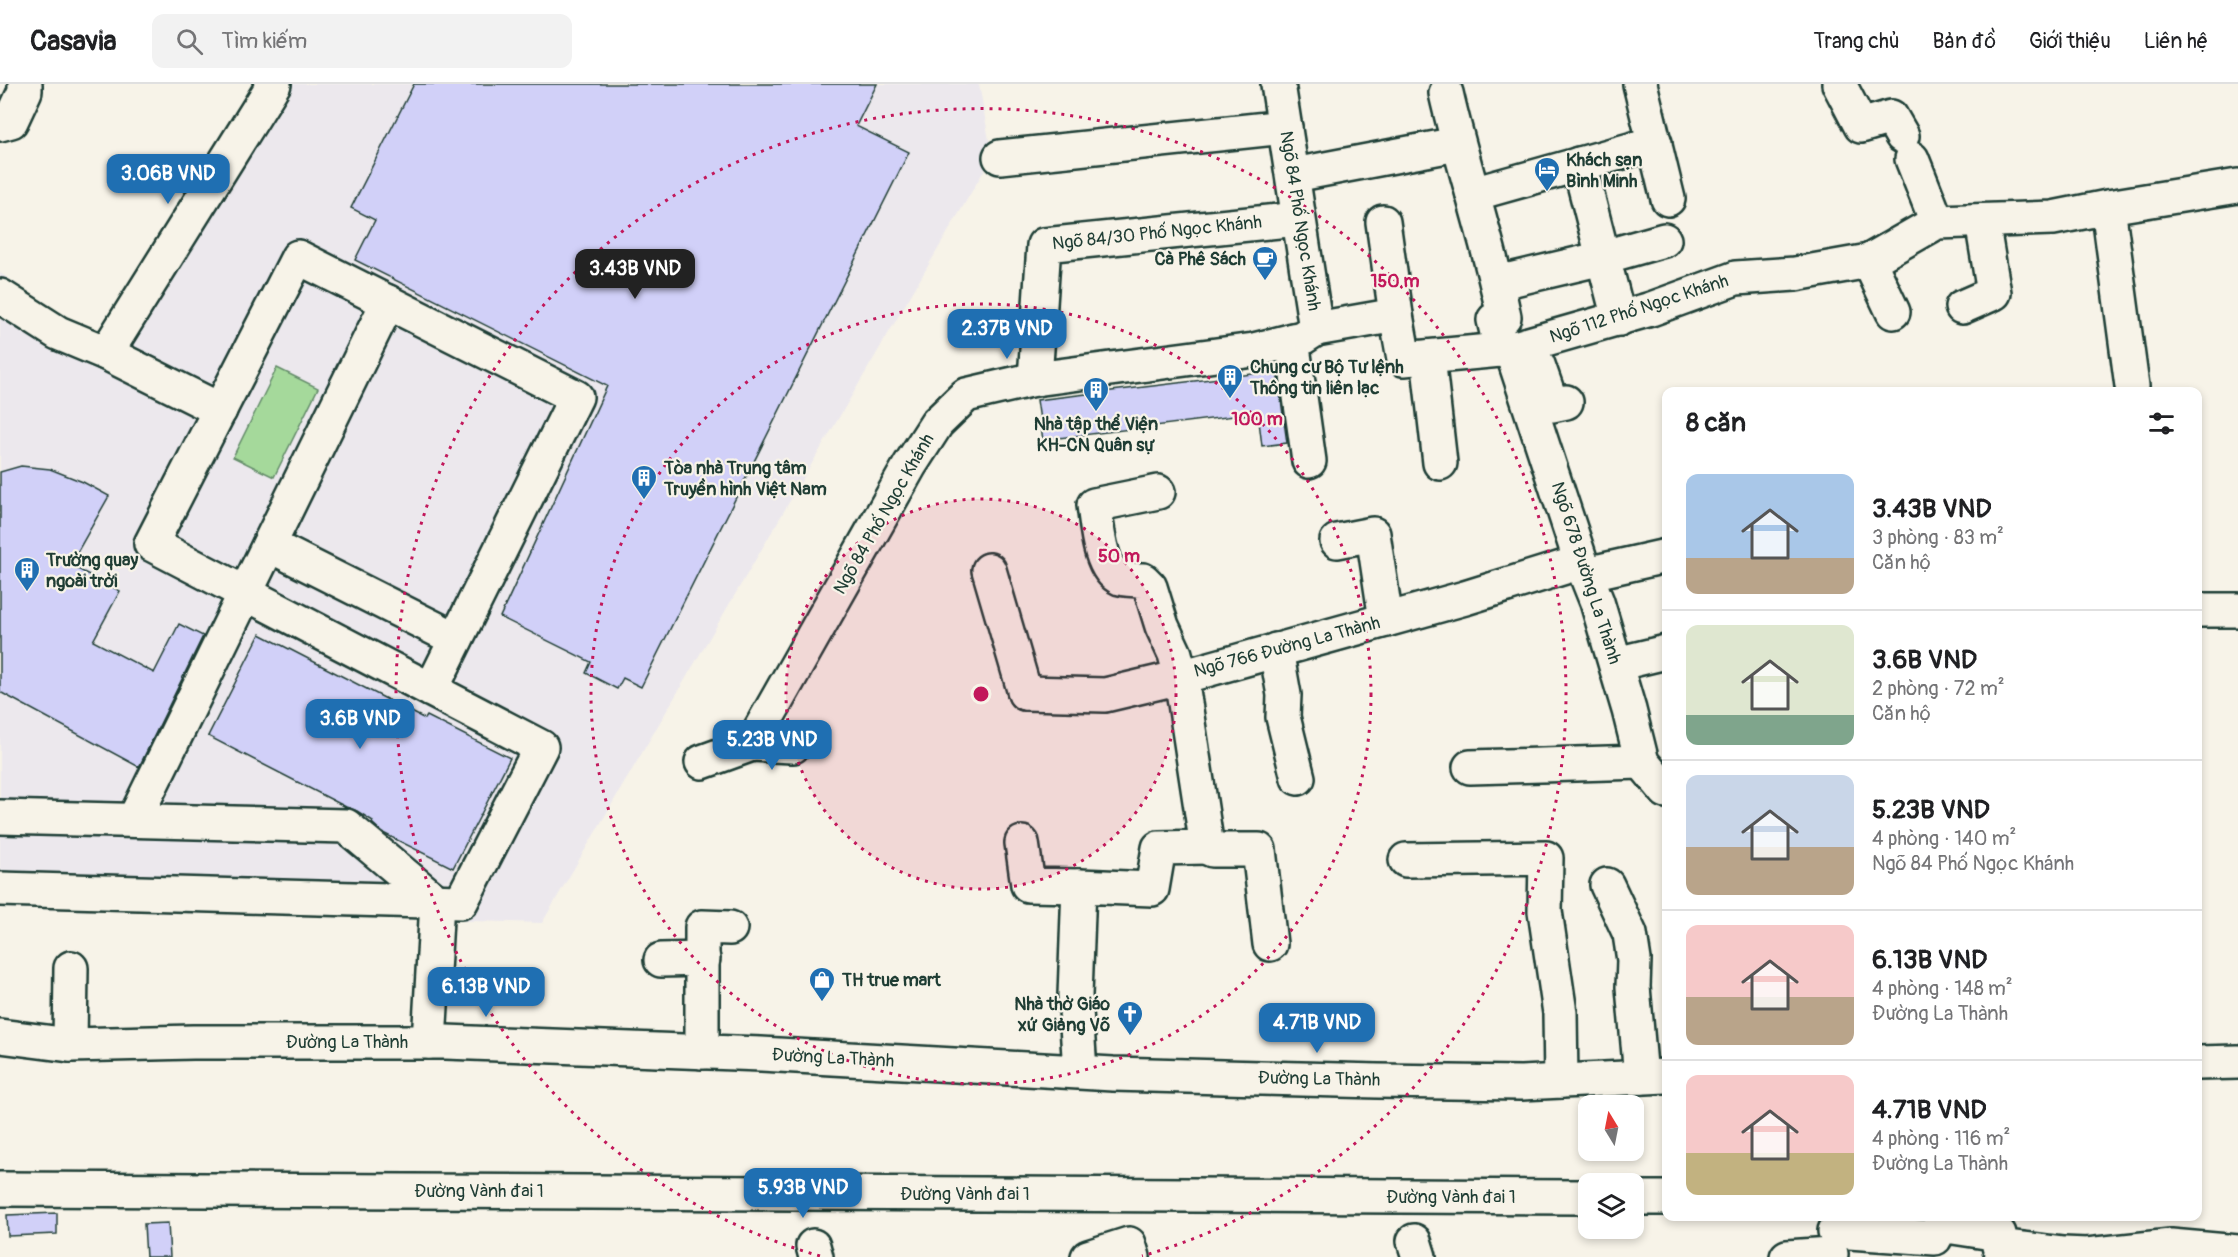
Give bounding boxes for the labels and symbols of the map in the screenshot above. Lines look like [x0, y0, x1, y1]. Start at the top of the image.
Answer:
street label: Ngõ 84 Phố Ngọc Khánh [1274, 129, 1326, 313]
place label: Khách sạn Bình Minh [1566, 149, 1642, 193]
pin: 3.06B VND [99, 154, 237, 205]
hotel icon: Khách sạn Bình Minh [1532, 155, 1562, 193]
street label: Ngõ 84/30 Phố Ngọc Khánh [1051, 211, 1263, 255]
cafe icon: Cà Phê Sách [1250, 244, 1280, 282]
place label: Cà Phê Sách [1154, 248, 1247, 271]
pin: 3.43B VND [566, 249, 704, 300]
street label: Ngõ 112 Phố Ngọc Khánh [1547, 269, 1731, 349]
text: 150 m [1371, 270, 1420, 293]
pin: 2.37B VND [938, 309, 1076, 360]
place label: Chung cư Bộ Tư lệnh Thông tin liên lạc [1249, 356, 1404, 400]
building icon: Chung cư Bộ Tư lệnh Thông tin liên lạc [1215, 362, 1245, 400]
building icon: Nhà tập thể Viện KH-CN Quân sự [1081, 375, 1111, 413]
text: 100 m [1231, 408, 1283, 431]
place label: Nhà tập thể Viện KH-CN Quân sự [1034, 413, 1158, 457]
street label: Ngõ 84 Phố Ngọc Khánh [829, 429, 939, 599]
place label: Tòa nhà Trung tâm Truyền hình Việt Nam [663, 457, 827, 501]
building icon: Tòa nhà Trung tâm Truyền hình Việt Nam [629, 463, 659, 501]
street label: Ngõ 678 Đường La Thành [1546, 479, 1626, 667]
text: 50 m [1098, 545, 1140, 568]
place label: Trường quay ngoài trời [45, 549, 138, 593]
building icon: Trường quay ngoài trời [12, 555, 42, 593]
street label: Ngõ 766 Đường La Thành [1191, 611, 1383, 683]
centre of rings [971, 684, 991, 704]
pin: 3.6B VND [298, 699, 422, 750]
pin: 5.23B VND [703, 720, 841, 771]
shop icon: TH true mart [807, 965, 837, 1003]
pin: 6.13B VND [417, 967, 555, 1018]
place label: TH true mart [841, 969, 942, 992]
place label: Nhà thờ Giáo xứ Giảng Võ [1014, 993, 1110, 1037]
church icon: Nhà thờ Giáo xứ Giảng Võ [1115, 999, 1145, 1037]
pin: 4.71B VND [1248, 1003, 1386, 1054]
street label: Đường La Thành [286, 1031, 408, 1054]
street label: Đường La Thành [771, 1043, 895, 1073]
street label: Đường La Thành [1258, 1066, 1380, 1092]
north arrow [1578, 1095, 1644, 1161]
pin: 5.93B VND [734, 1168, 872, 1219]
street label: Đường Vành đai 1 [414, 1180, 544, 1203]
street label: Đường Vành đai 1 [900, 1183, 1030, 1206]
street label: Đường Vành đai 1 [1386, 1186, 1516, 1209]

